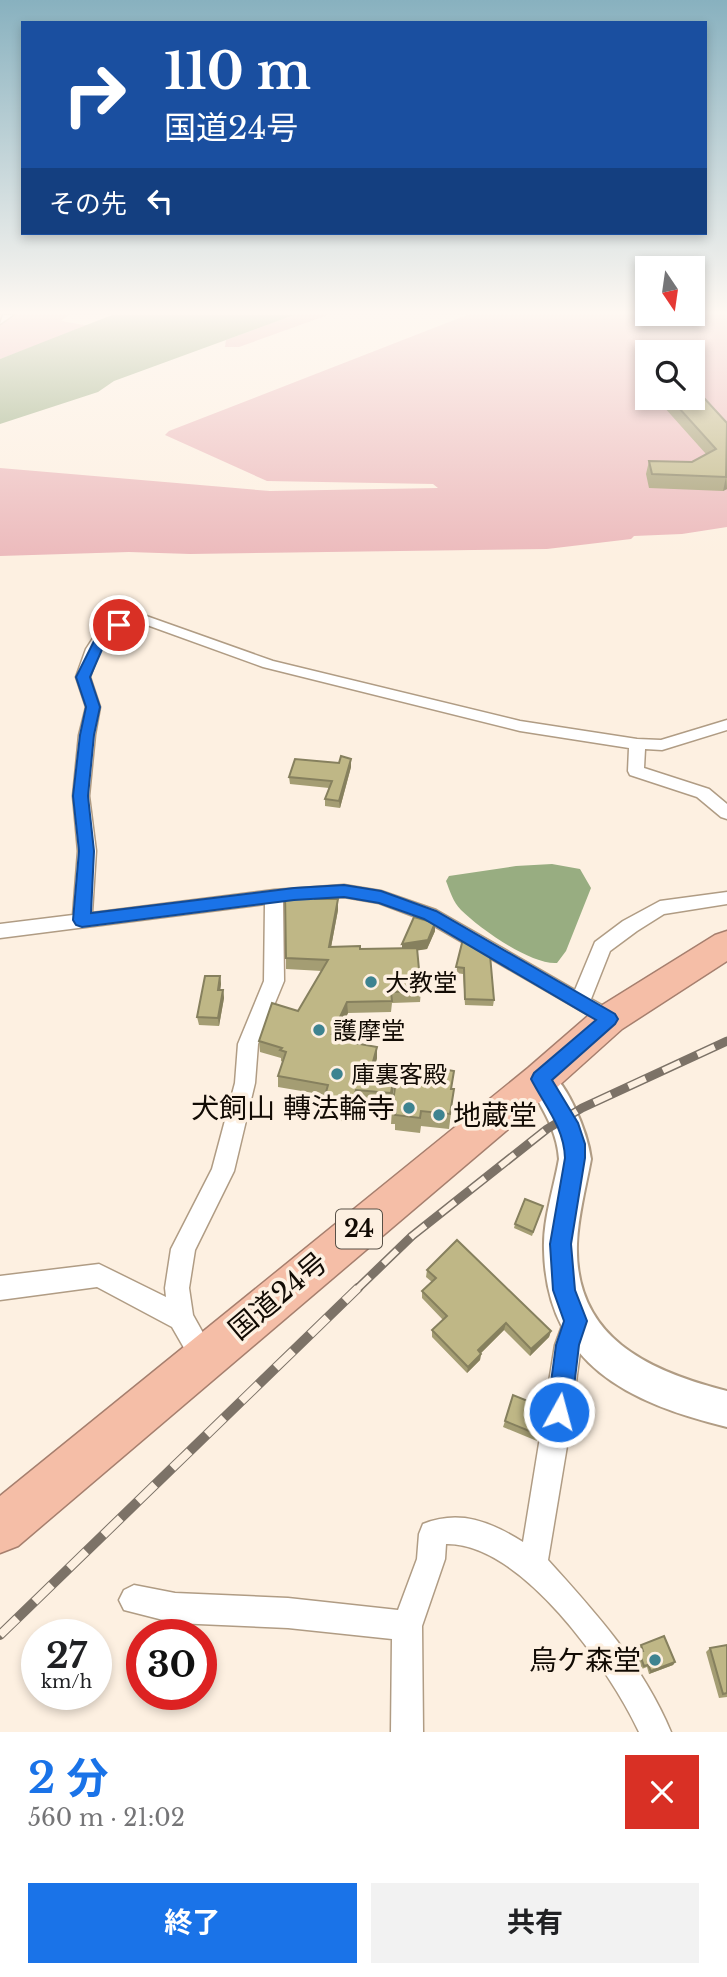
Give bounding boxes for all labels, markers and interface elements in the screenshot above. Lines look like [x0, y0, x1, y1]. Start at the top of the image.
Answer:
text: 110 m [164, 41, 311, 102]
icon: right [49, 49, 140, 140]
text: 国道24号 [164, 108, 298, 148]
icon: left [141, 182, 179, 220]
text: その先 [49, 188, 127, 220]
north arrow [635, 256, 705, 326]
map controls [635, 256, 705, 410]
button: search [635, 340, 705, 410]
pin [89, 595, 149, 655]
icon: arrive [100, 606, 138, 644]
place label: 大教堂 [385, 968, 457, 997]
marker: 大教堂 [363, 974, 379, 990]
place label: 護摩堂 [333, 1016, 405, 1045]
marker: 護摩堂 [311, 1022, 327, 1038]
place label: 庫裏客殿 [351, 1060, 447, 1089]
marker: 庫裏客殿 [329, 1066, 345, 1082]
place label: 犬飼山 轉法輪寺 [191, 1091, 395, 1126]
place label: 地蔵堂 [453, 1098, 537, 1133]
marker: 犬飼山 轉法輪寺 [401, 1100, 417, 1116]
marker: 地蔵堂 [431, 1107, 447, 1123]
road number: 24 [336, 1210, 382, 1248]
street label: 国道24号 [222, 1245, 334, 1347]
position arrow [522, 1375, 596, 1449]
speed limit sign: 30 [126, 1619, 217, 1710]
text: 27 [46, 1634, 87, 1677]
place label: 烏ケ森堂 [529, 1643, 641, 1678]
marker: 烏ケ森堂 [647, 1652, 663, 1668]
text: km/h [41, 1671, 92, 1693]
text: 2 分 [28, 1752, 109, 1804]
button: close [625, 1755, 699, 1829]
text: 560 m · 21:02 [28, 1804, 185, 1832]
button: 終了 [28, 1883, 357, 1963]
button: 共有 [371, 1883, 699, 1963]

